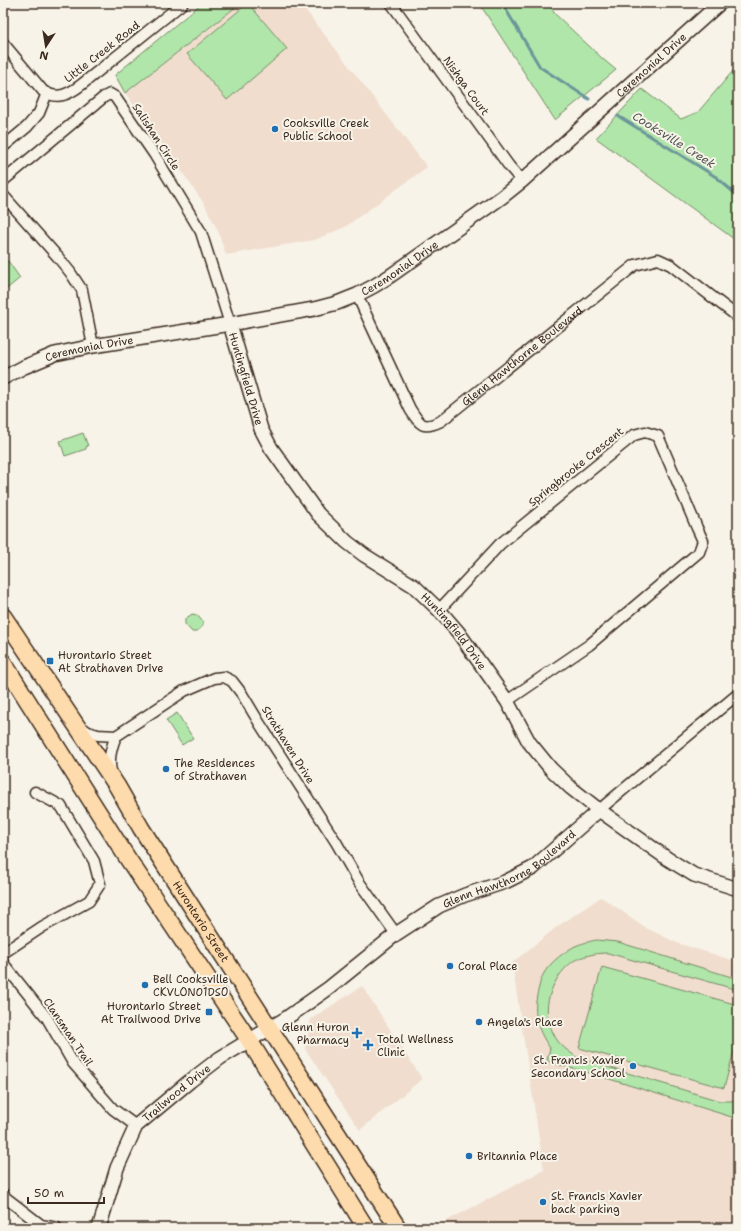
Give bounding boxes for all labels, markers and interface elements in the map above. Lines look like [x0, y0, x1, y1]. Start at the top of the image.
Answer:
street label: Little Creek Road [61, 18, 143, 86]
north arrow [26, 26, 66, 66]
street label: Ceremonial Drive [613, 29, 690, 100]
text: N [38, 47, 50, 64]
street label: Nishga Court [439, 53, 493, 119]
street label: Salishan Circle [129, 101, 183, 173]
water label: Cooksville Creek [629, 108, 719, 172]
place label: Cooksville Creek Public School [283, 116, 369, 144]
marker: Cooksville Creek Public School [270, 124, 280, 134]
street label: Ceremonial Drive [358, 237, 441, 299]
street label: Glenn Hawthorne Boulevard [458, 303, 586, 409]
street label: Huntingfield Drive [225, 330, 267, 427]
street label: Ceremonial Drive [43, 332, 134, 365]
street label: Springbrooke Crescent [525, 424, 627, 510]
street label: Huntingfield Drive [418, 589, 490, 673]
place label: Hurontario Street At Strathaven Drive [58, 648, 164, 676]
marker: Hurontario Street At Strathaven Drive [45, 656, 55, 666]
street label: Strathaven Drive [258, 703, 318, 787]
place label: The Residences of Strathaven [174, 756, 255, 784]
marker: The Residences of Strathaven [161, 764, 171, 774]
street label: Glenn Hawthorne Boulevard [440, 827, 579, 911]
street label: Hurontario Street [169, 878, 233, 965]
place label: Coral Place [458, 959, 517, 974]
marker: Coral Place [445, 961, 455, 971]
place label: Bell Cooksville CKVLON01DS0 [153, 972, 229, 1000]
marker: Bell Cooksville CKVLON01DS0 [140, 980, 150, 990]
street label: Clansman Trail [40, 995, 97, 1069]
place label: Hurontario Street At Trailwood Drive [101, 999, 201, 1027]
marker: Hurontario Street At Trailwood Drive [204, 1007, 214, 1017]
place label: Angela's Place [487, 1015, 563, 1030]
marker: Angela's Place [474, 1017, 484, 1027]
place label: Glenn Huron Pharmacy [282, 1020, 349, 1048]
marker: Glenn Huron Pharmacy [352, 1028, 362, 1038]
place label: Total Wellness Clinic [377, 1032, 454, 1060]
marker: Total Wellness Clinic [362, 1039, 374, 1051]
place label: St. Francis Xavier Secondary School [531, 1053, 626, 1081]
street label: Trailwood Drive [139, 1061, 214, 1125]
marker: St. Francis Xavier Secondary School [628, 1061, 638, 1071]
place label: Britannia Place [477, 1149, 558, 1164]
marker: Britannia Place [464, 1151, 474, 1161]
scale bar [28, 1179, 104, 1205]
text: 50 m [34, 1185, 64, 1201]
place label: St. Francis Xavier back parking [551, 1189, 642, 1217]
marker: St. Francis Xavier back parking [538, 1197, 548, 1207]

